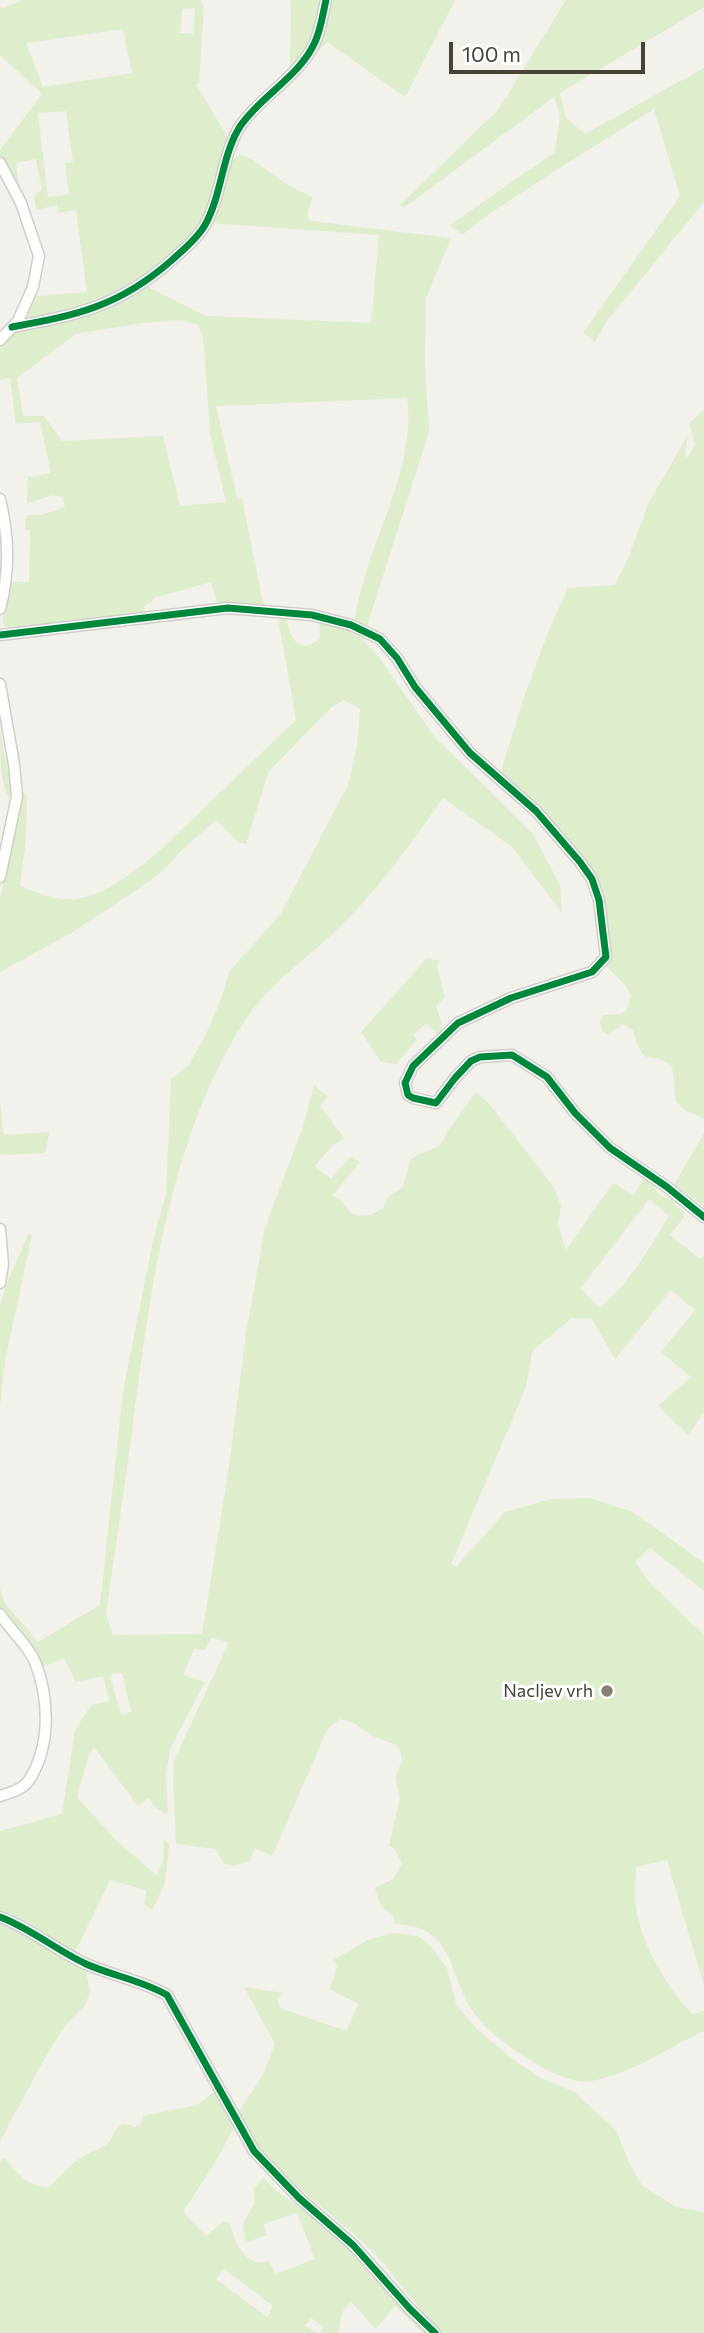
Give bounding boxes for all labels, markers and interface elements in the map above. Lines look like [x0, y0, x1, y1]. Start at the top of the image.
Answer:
scale bar [452, 28, 648, 72]
text: 100 m [462, 41, 521, 66]
place label: Nacljev vrh [503, 1680, 593, 1702]
marker: Nacljev vrh [599, 1683, 615, 1699]

